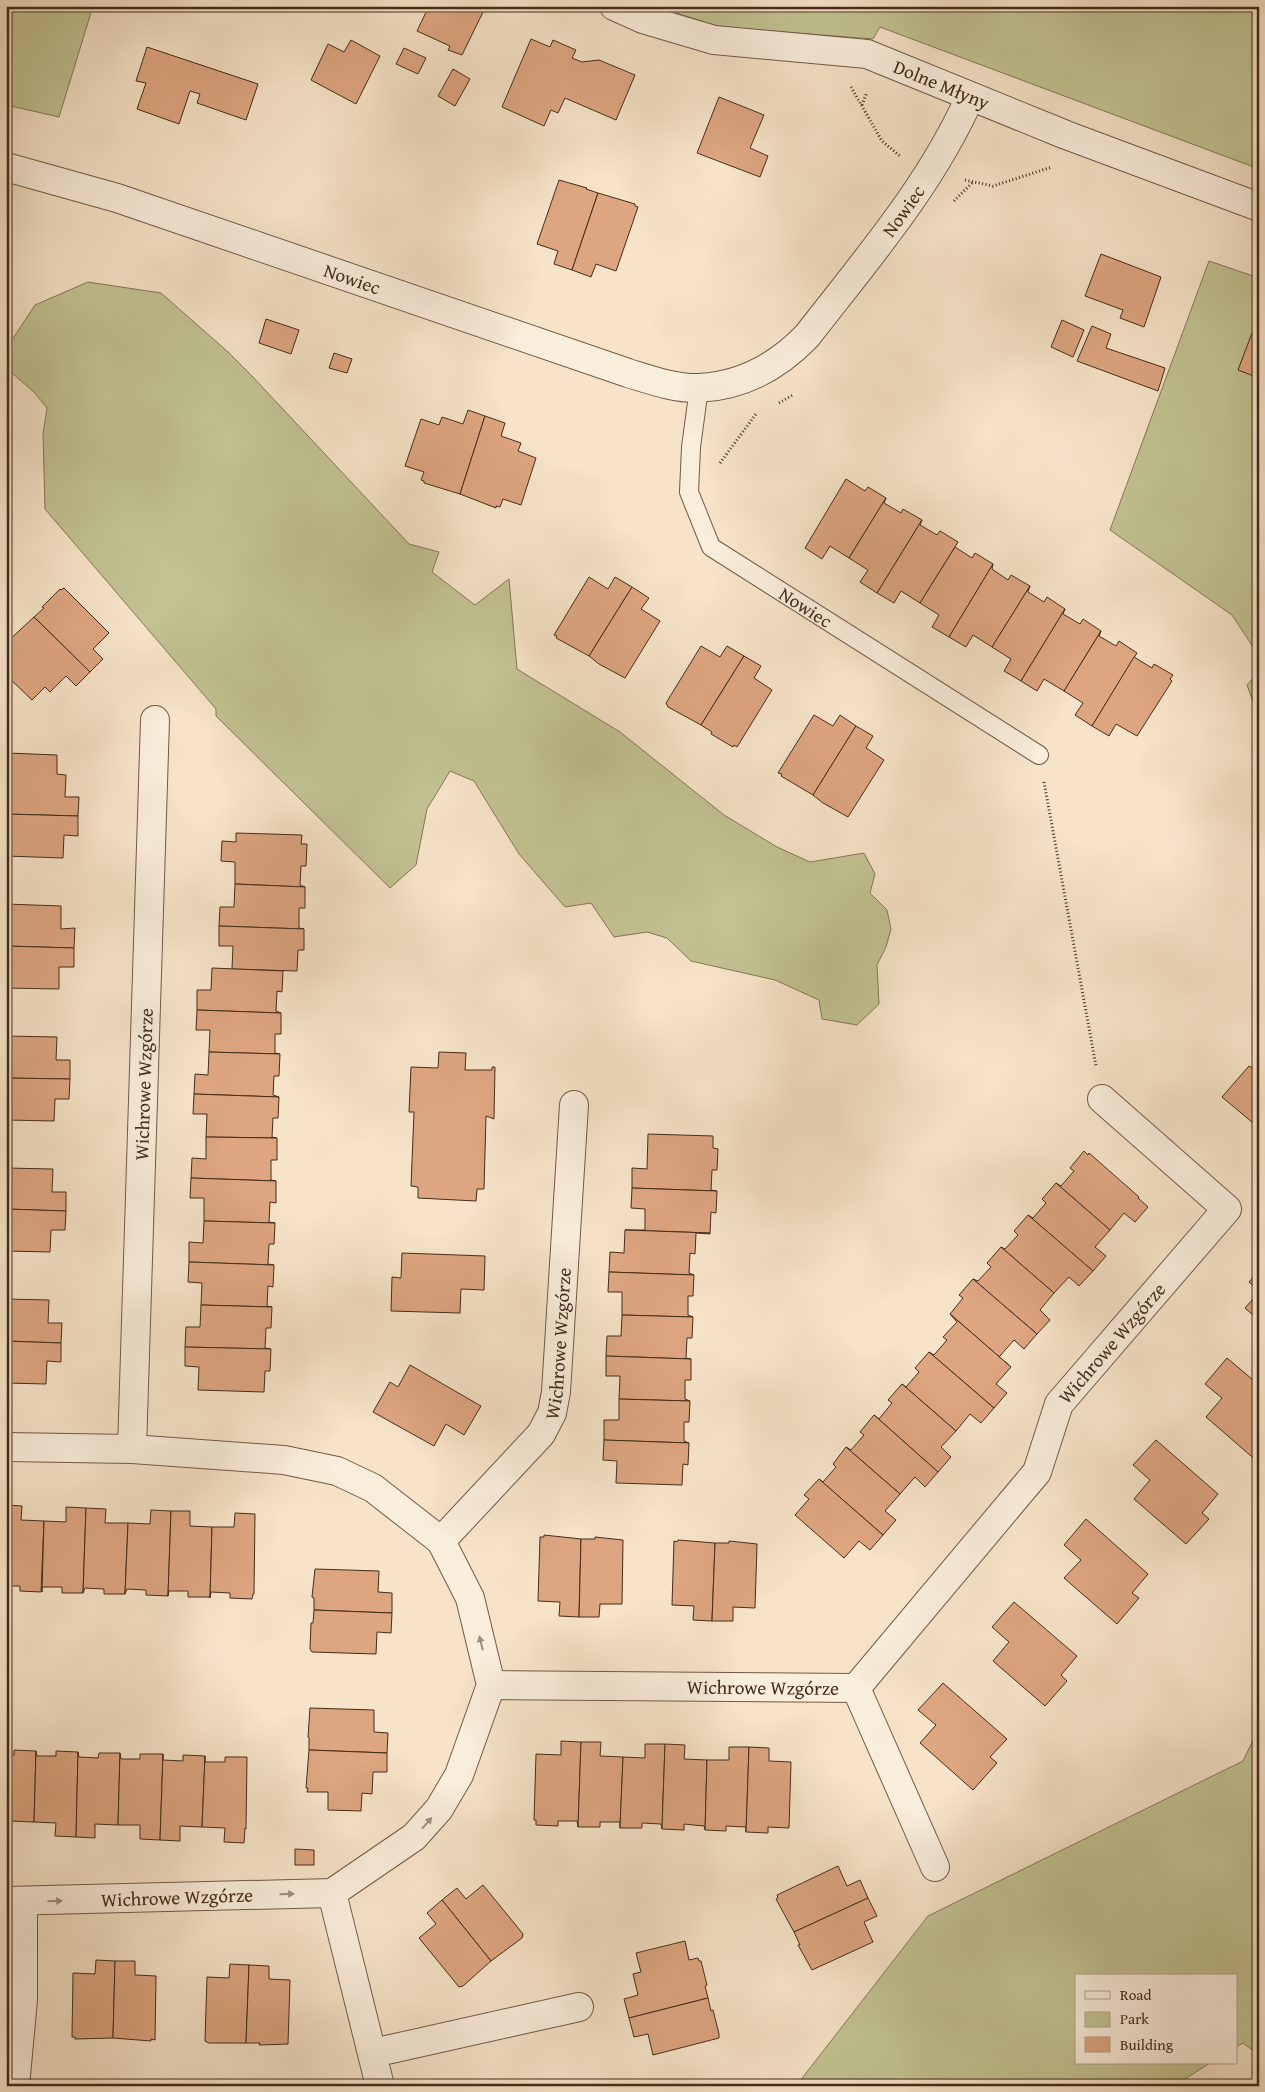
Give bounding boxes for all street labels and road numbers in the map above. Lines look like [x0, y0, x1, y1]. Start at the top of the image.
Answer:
street label: Dolne Młyny [889, 52, 994, 117]
street label: Nowiec [875, 179, 931, 243]
street label: Nowiec [320, 256, 384, 301]
street label: Nowiec [774, 580, 838, 634]
street label: Wichrowe Wzgórze [127, 1008, 160, 1161]
street label: Wichrowe Wzgórze [537, 1267, 578, 1422]
street label: Wichrowe Wzgórze [1051, 1276, 1172, 1410]
street label: Wichrowe Wzgórze [687, 1673, 839, 1702]
street label: Wichrowe Wzgórze [100, 1880, 254, 1914]

